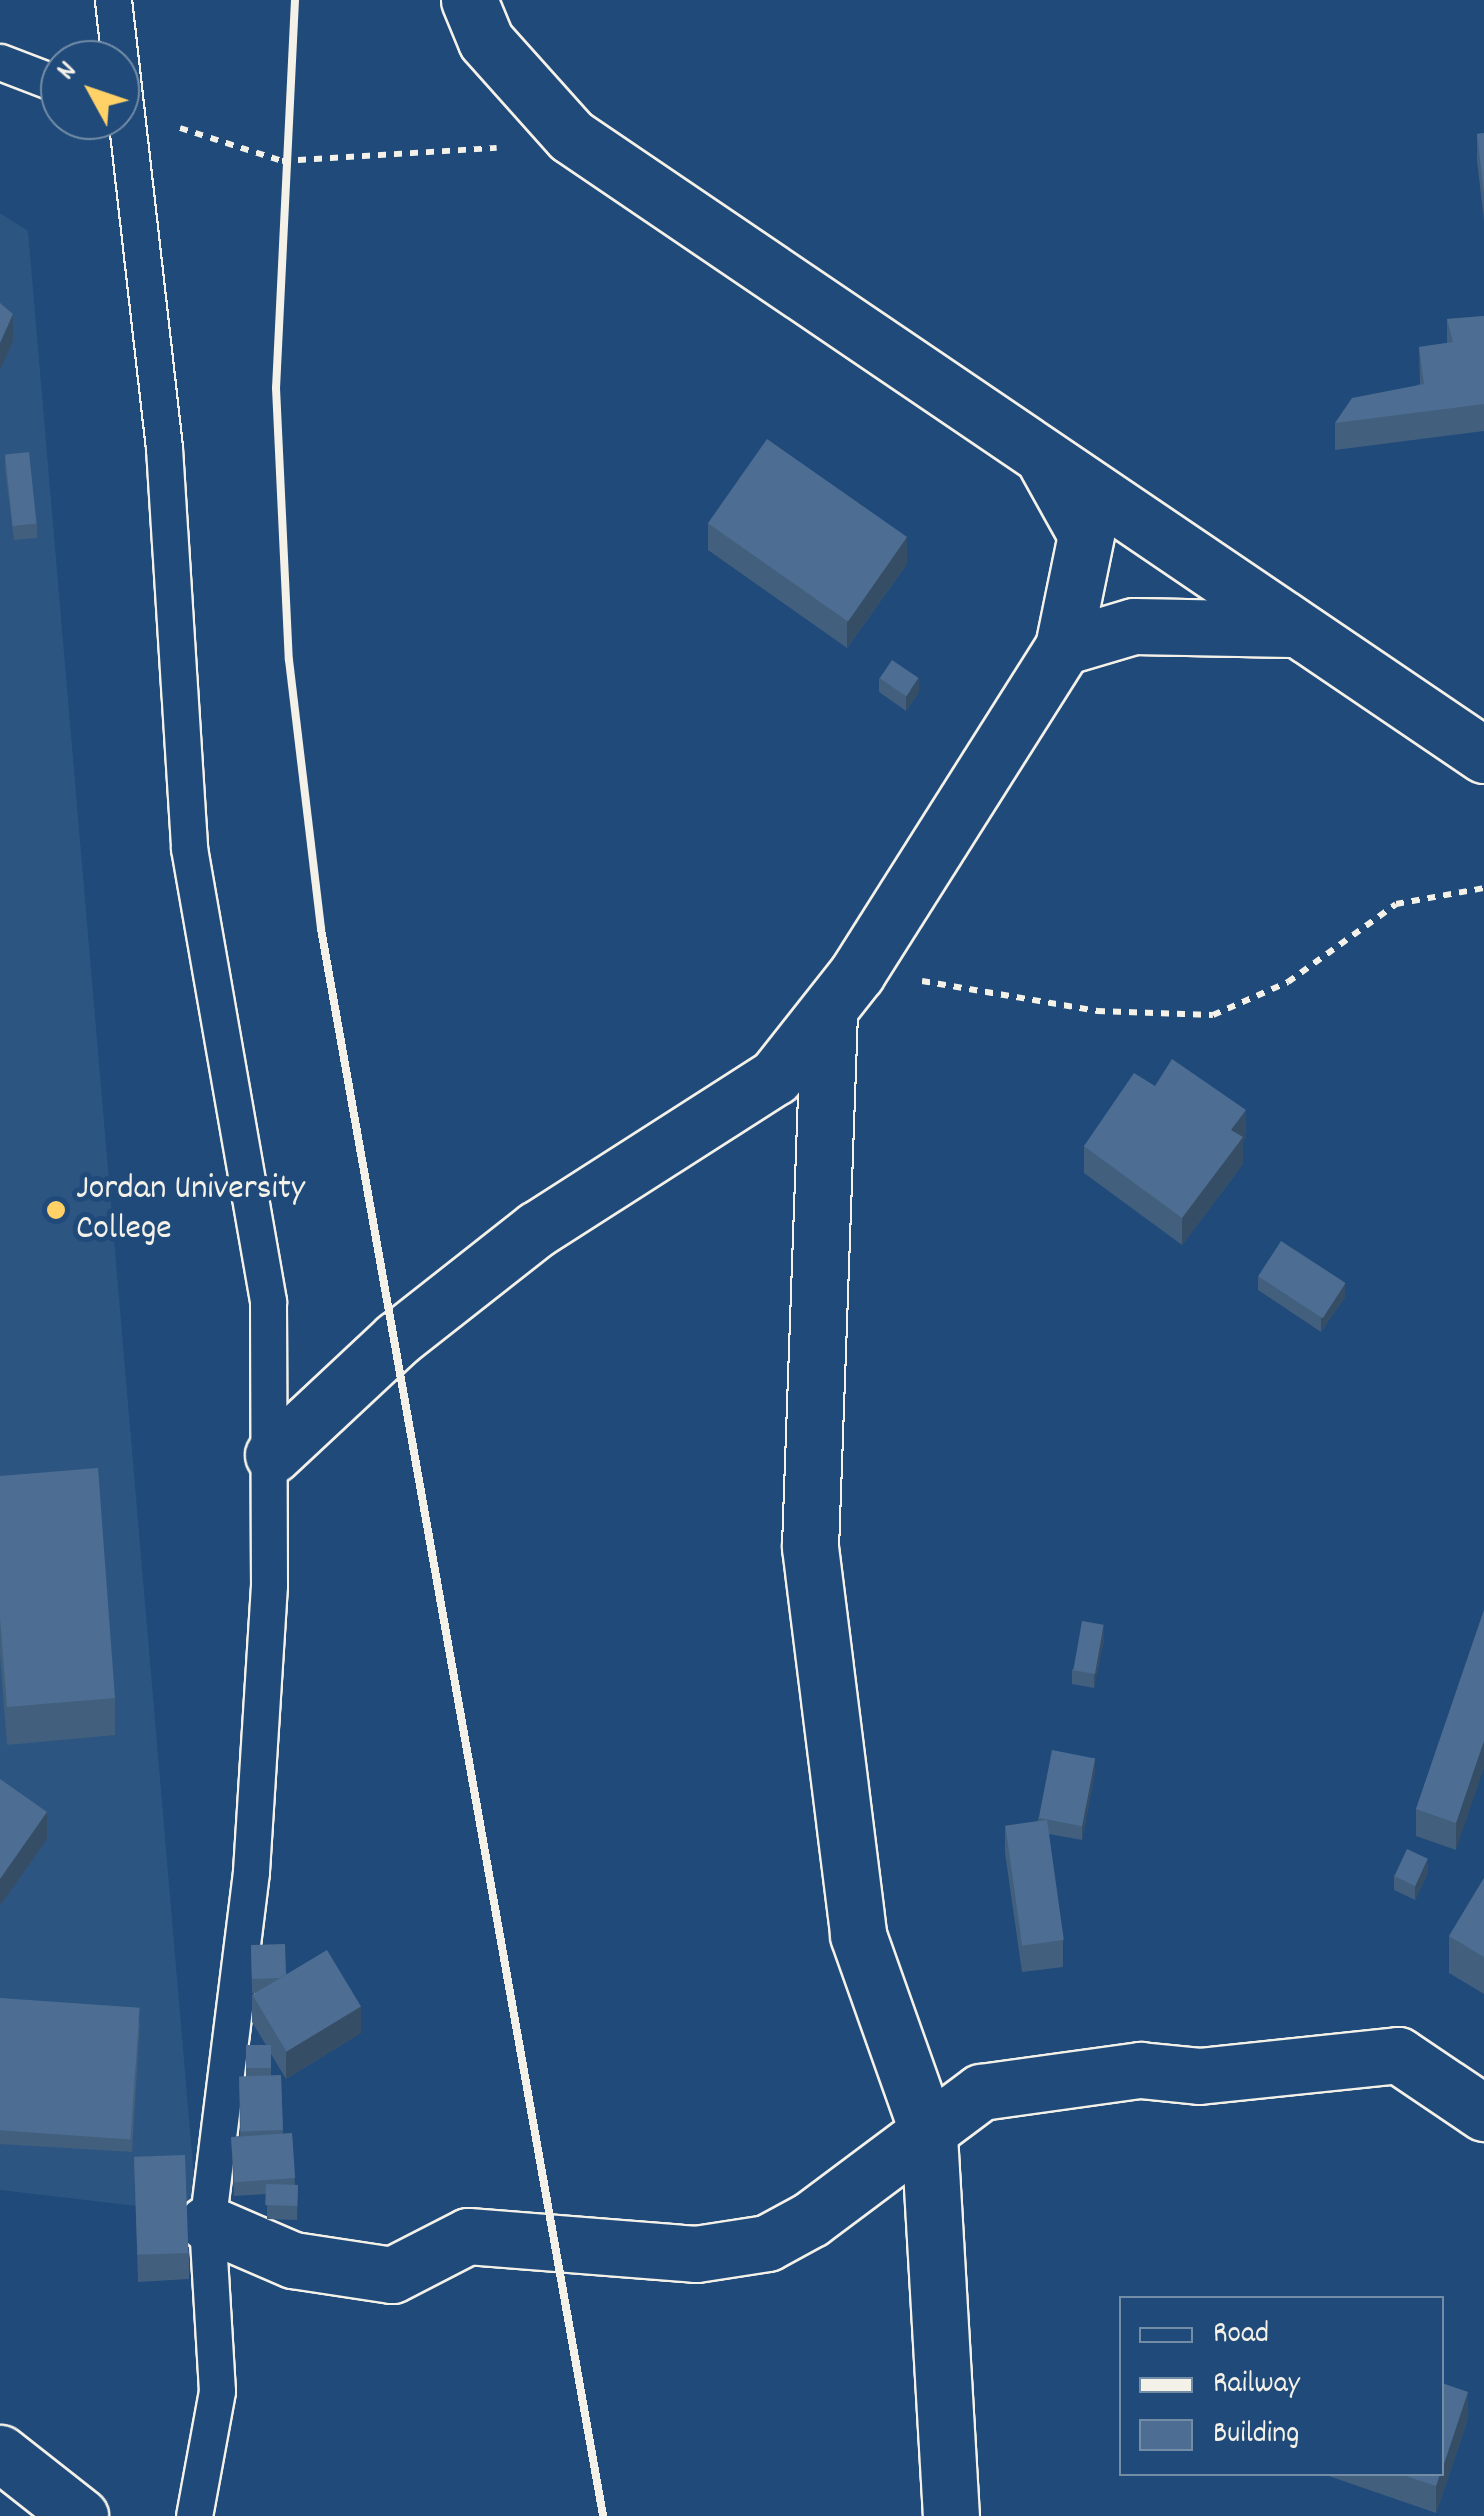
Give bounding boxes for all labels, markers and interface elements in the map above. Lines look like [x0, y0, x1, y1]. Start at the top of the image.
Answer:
north arrow [40, 40, 140, 140]
text: N [49, 54, 88, 90]
place label: Jordan University College [76, 1169, 305, 1251]
marker: Jordan University College [45, 1199, 67, 1221]
legend [1119, 2296, 1444, 2476]
text: Road [1213, 2314, 1269, 2357]
text: Railway [1213, 2364, 1300, 2407]
text: Building [1213, 2414, 1299, 2457]

